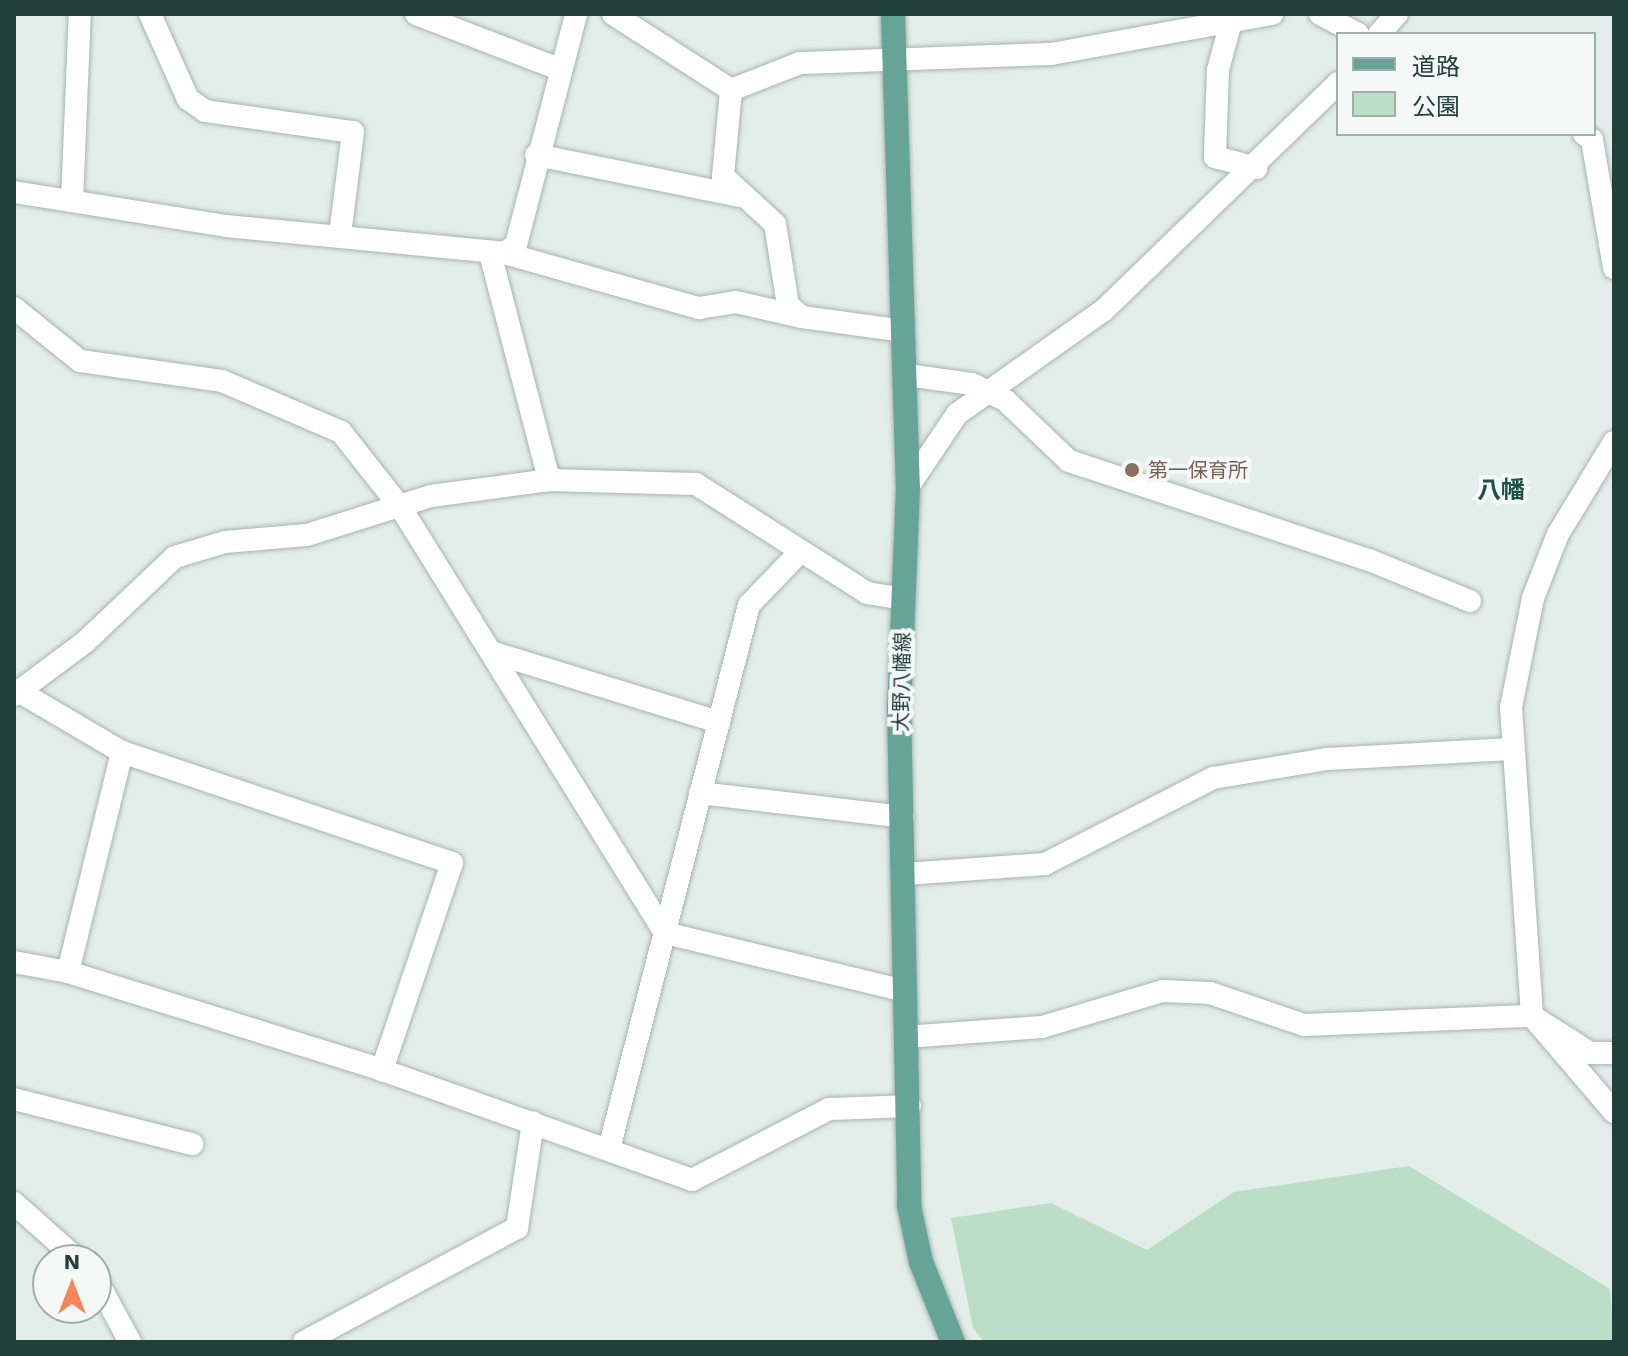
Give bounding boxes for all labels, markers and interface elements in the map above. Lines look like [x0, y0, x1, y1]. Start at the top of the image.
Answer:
legend [1336, 32, 1596, 136]
text: 道路 [1412, 53, 1460, 81]
text: 公園 [1412, 93, 1460, 121]
place label: 第一保育所 [1148, 458, 1248, 482]
marker: 第一保育所 [1123, 461, 1141, 479]
district label: 八幡 [1477, 477, 1525, 505]
street label: 大野八幡線 [889, 632, 915, 732]
north arrow [32, 1244, 112, 1324]
text: N [64, 1249, 80, 1274]

